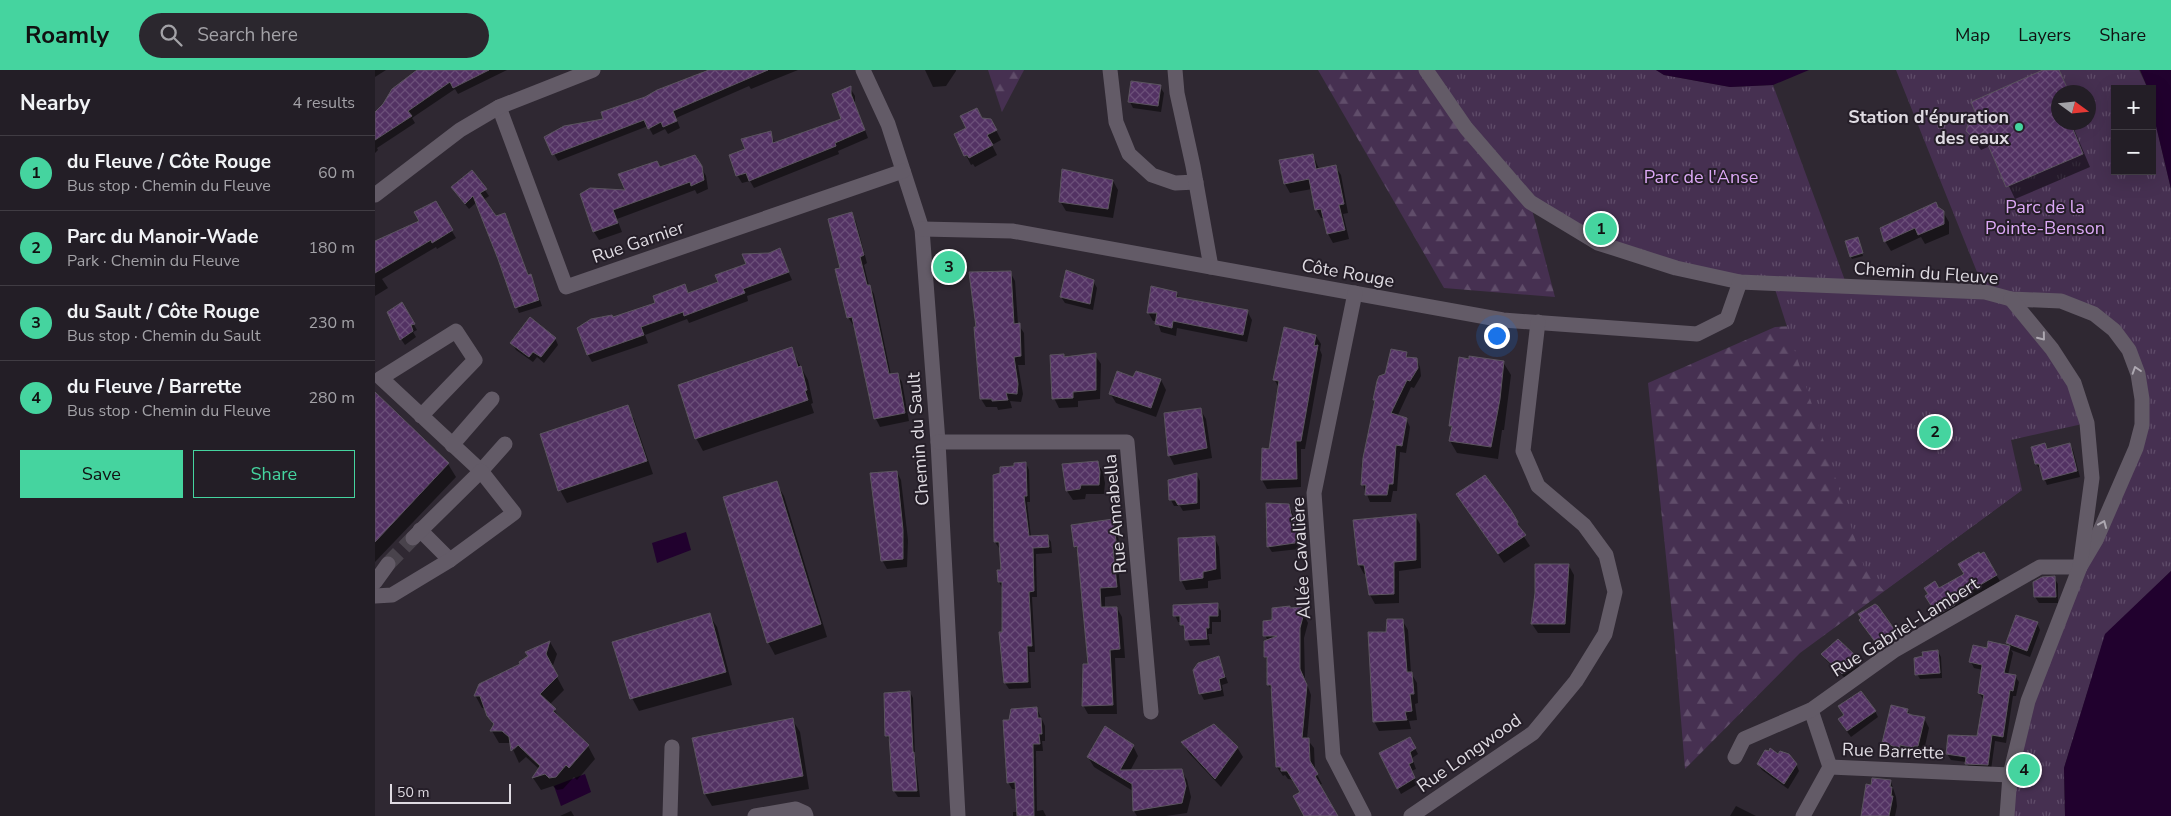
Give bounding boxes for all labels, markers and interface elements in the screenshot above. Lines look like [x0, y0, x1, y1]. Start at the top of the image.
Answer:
search box [139, 13, 489, 58]
text: Roamly [25, 19, 109, 51]
icon: search [157, 21, 185, 49]
text: Search here [197, 22, 298, 48]
text: Map [1955, 23, 1990, 47]
text: Layers [2018, 23, 2071, 47]
text: Share [2099, 23, 2146, 47]
north arrow [2051, 85, 2096, 130]
map controls [2111, 85, 2156, 175]
button: + [2111, 85, 2156, 130]
text: Nearby [20, 89, 90, 117]
text: 4 results [293, 92, 355, 114]
place label: Station d'épuration des eaux [1848, 105, 2009, 150]
marker: Station d'épuration des eaux [2013, 121, 2025, 133]
button: − [2111, 130, 2156, 175]
text: du Fleuve / Côte Rouge [67, 149, 271, 175]
text: 1 [31, 162, 41, 184]
text: 60 m [318, 162, 355, 184]
park label: Parc de l'Anse [1644, 165, 1758, 189]
text: Bus stop · Chemin du Fleuve [67, 175, 271, 197]
park label: Parc de la Pointe-Benson [1985, 195, 2105, 240]
pin: 1 [1585, 210, 1617, 248]
street label: Rue Garnier [589, 215, 688, 269]
text: Parc du Manoir-Wade [67, 224, 259, 250]
text: 2 [31, 237, 41, 259]
text: 180 m [308, 237, 355, 259]
pin: 3 [933, 248, 965, 286]
text: Park · Chemin du Fleuve [67, 250, 240, 272]
street label: Côte Rouge [1300, 253, 1396, 293]
street label: Chemin du Fleuve [1853, 256, 1999, 290]
text: du Sault / Côte Rouge [67, 299, 259, 325]
text: 3 [31, 312, 41, 334]
text: 230 m [308, 312, 355, 334]
your location [1484, 323, 1510, 349]
text: Bus stop · Chemin du Sault [67, 325, 261, 347]
one-way arrow [2036, 331, 2045, 340]
one-way arrow [2132, 366, 2142, 374]
street label: Chemin du Sault [901, 371, 935, 507]
text: du Fleuve / Barrette [67, 374, 242, 400]
text: 4 [31, 387, 41, 409]
text: 280 m [308, 387, 355, 409]
text: Bus stop · Chemin du Fleuve [67, 400, 271, 422]
pin: 2 [1919, 413, 1951, 451]
button: Save [20, 450, 183, 498]
button: Share [193, 450, 355, 498]
street label: Rue Annabella [1098, 453, 1132, 575]
street label: Allée Cavalière [1286, 496, 1316, 620]
one-way arrow [2097, 520, 2108, 529]
street label: Rue Gabriel-Lambert [1826, 571, 1984, 682]
street label: Rue Longwood [1412, 708, 1526, 798]
street label: Rue Barrette [1841, 737, 1945, 765]
pin: 4 [2008, 751, 2040, 789]
scale bar [390, 781, 511, 804]
text: 50 m [397, 783, 429, 802]

